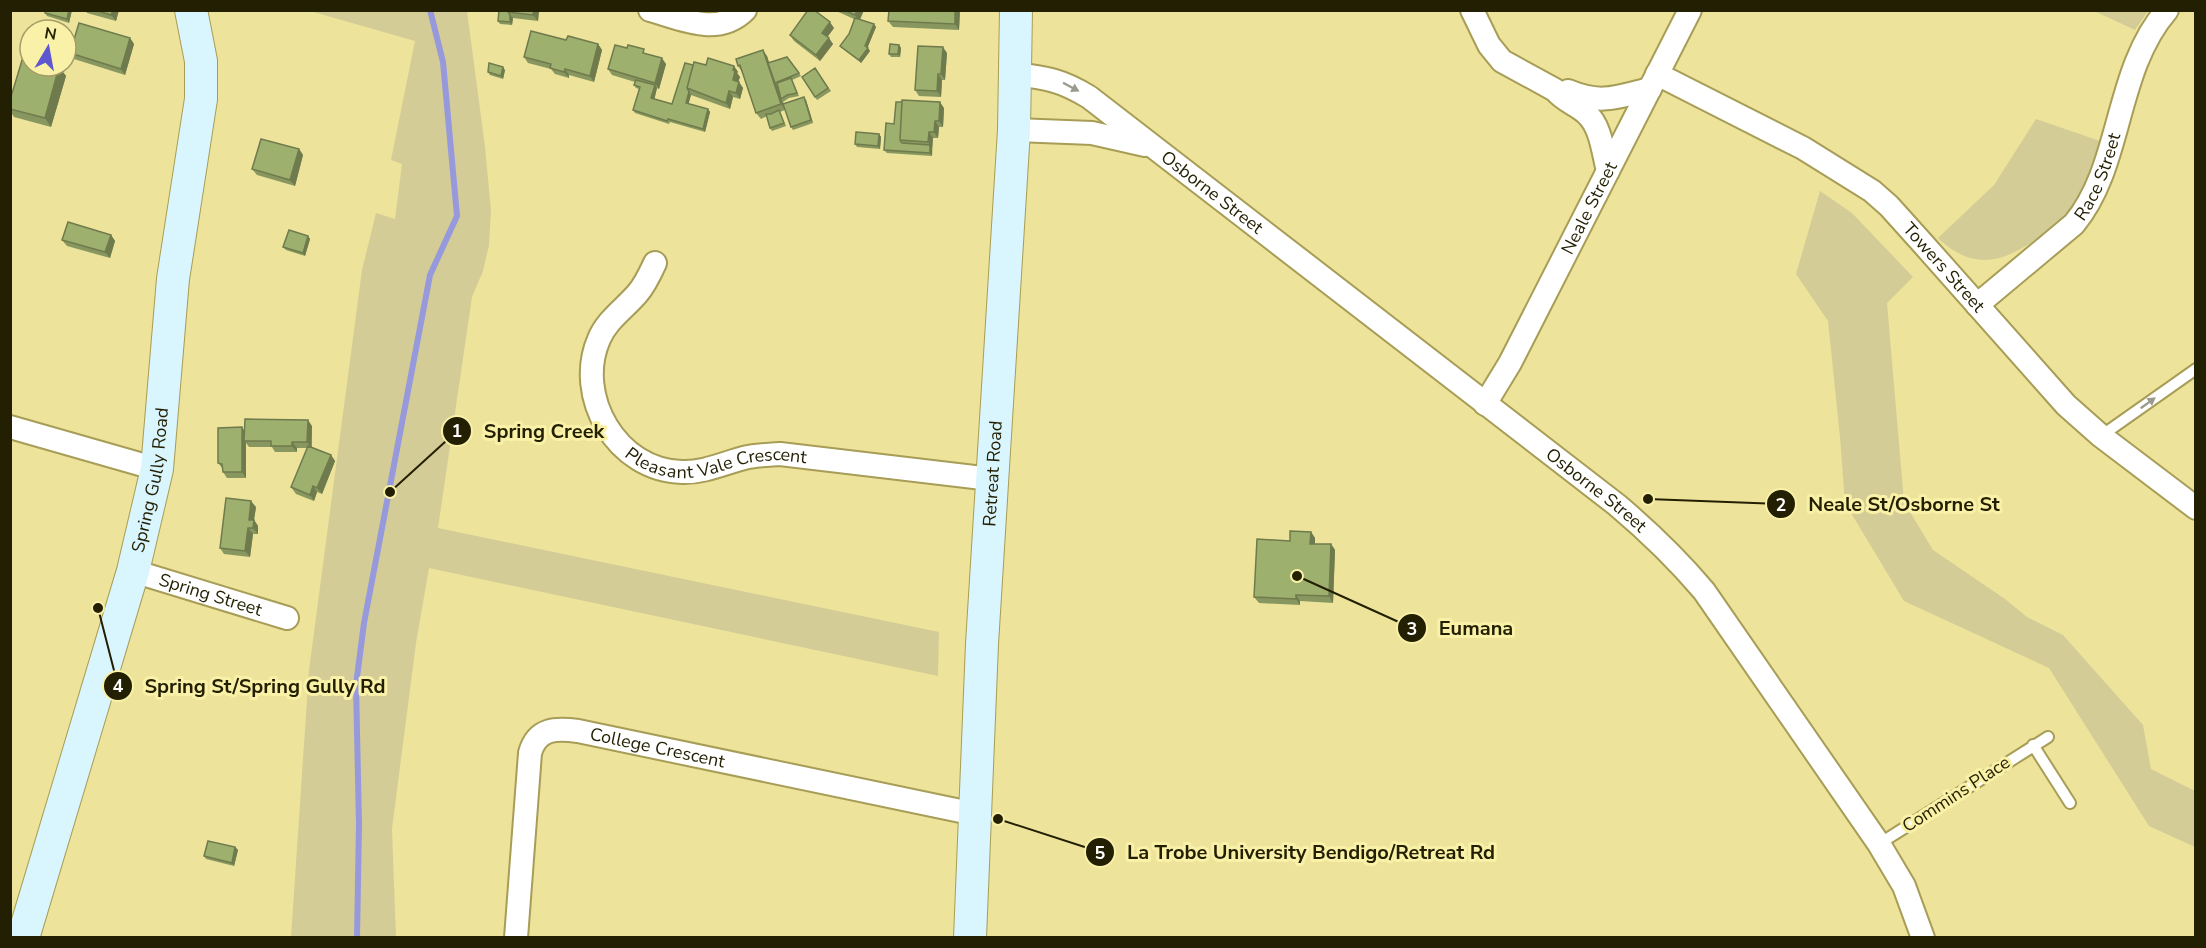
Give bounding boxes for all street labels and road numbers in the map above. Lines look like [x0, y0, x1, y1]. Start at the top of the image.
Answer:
street label: Race Street [2069, 129, 2126, 225]
street label: Osborne Street [1156, 145, 1269, 240]
street label: Neale Street [1555, 157, 1623, 258]
street label: Towers Street [1897, 217, 1991, 318]
street label: Spring Gully Road [126, 407, 174, 555]
street label: Retreat Road [977, 420, 1008, 527]
street label: Pleasant Vale Crescent [620, 442, 809, 484]
street label: Osborne Street [1541, 442, 1653, 538]
street label: Spring Street [156, 568, 266, 622]
street label: College Crescent [588, 722, 728, 774]
street label: Commins Place [1897, 750, 2015, 838]

